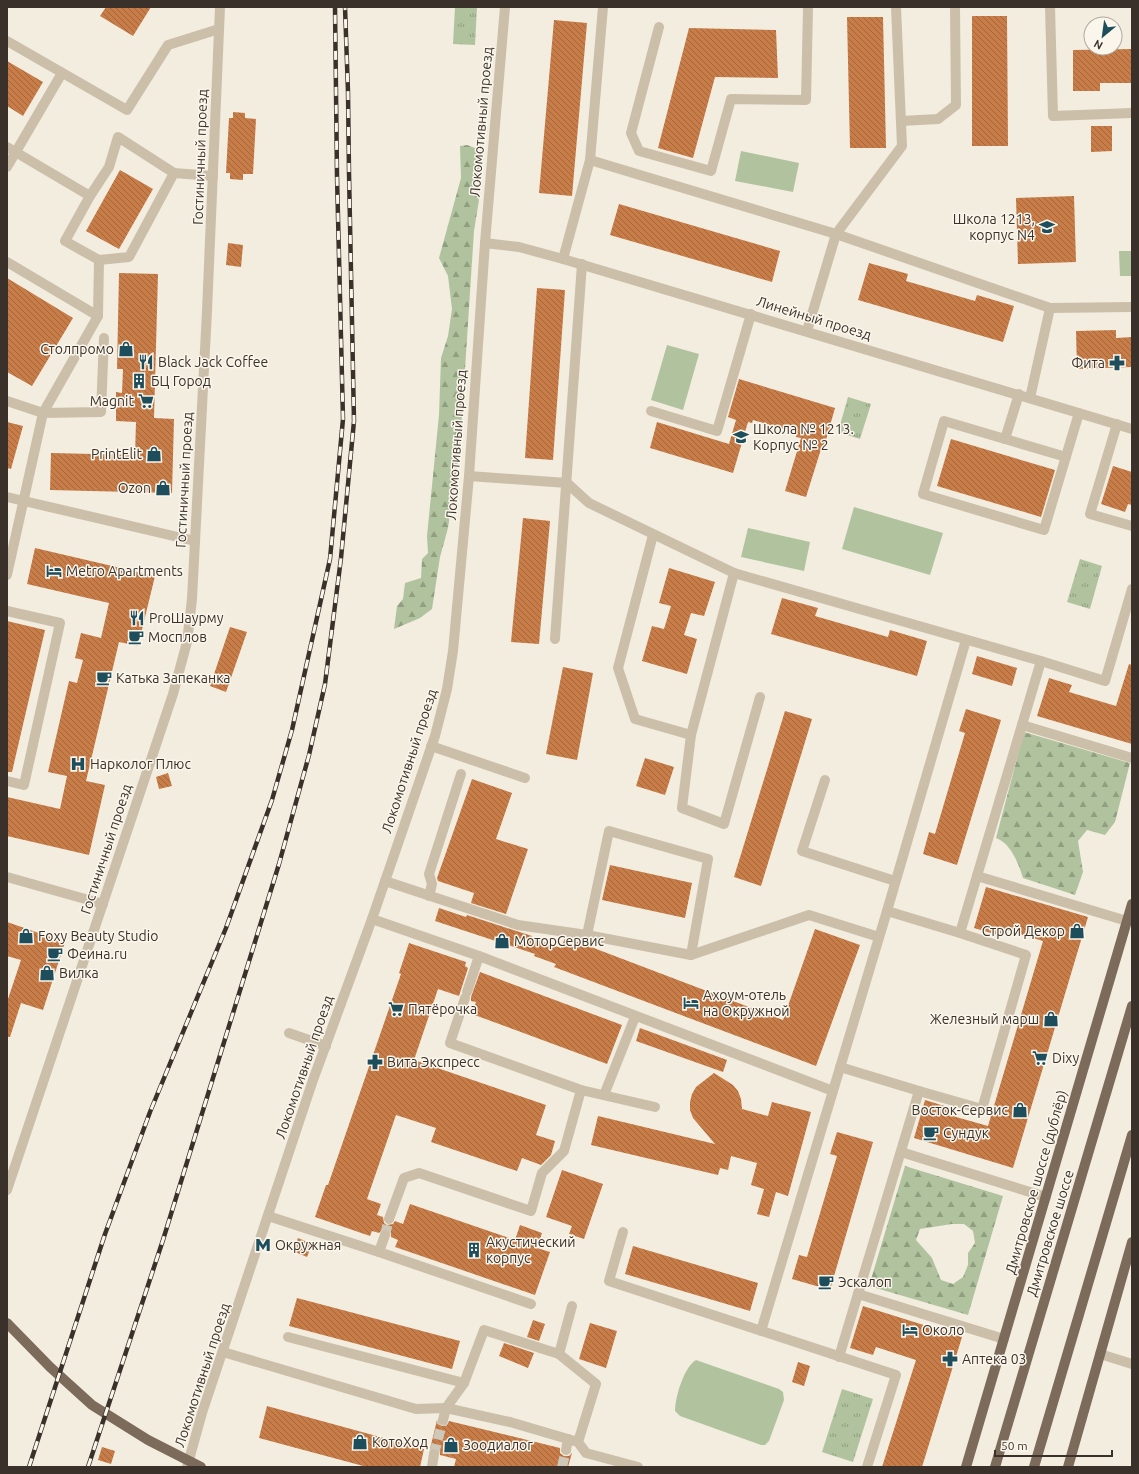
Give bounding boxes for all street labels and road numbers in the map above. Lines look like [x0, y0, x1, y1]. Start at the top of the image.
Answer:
street label: Локомотивный проезд [466, 46, 496, 198]
street label: Гостиничный проезд [190, 89, 210, 225]
street label: Линейный проезд [755, 293, 873, 343]
street label: Локомотивный проезд [443, 369, 469, 521]
street label: Гостиничный проезд [172, 412, 196, 548]
street label: Локомотивный проезд [378, 687, 440, 835]
street label: Гостиничный проезд [77, 782, 135, 916]
street label: Локомотивный проезд [272, 993, 336, 1141]
street label: Дмитровское шоссе (дублёр) [1002, 1088, 1070, 1276]
street label: Дмитровское шоссе [1023, 1168, 1077, 1298]
street label: Локомотивный проезд [171, 1301, 233, 1449]

